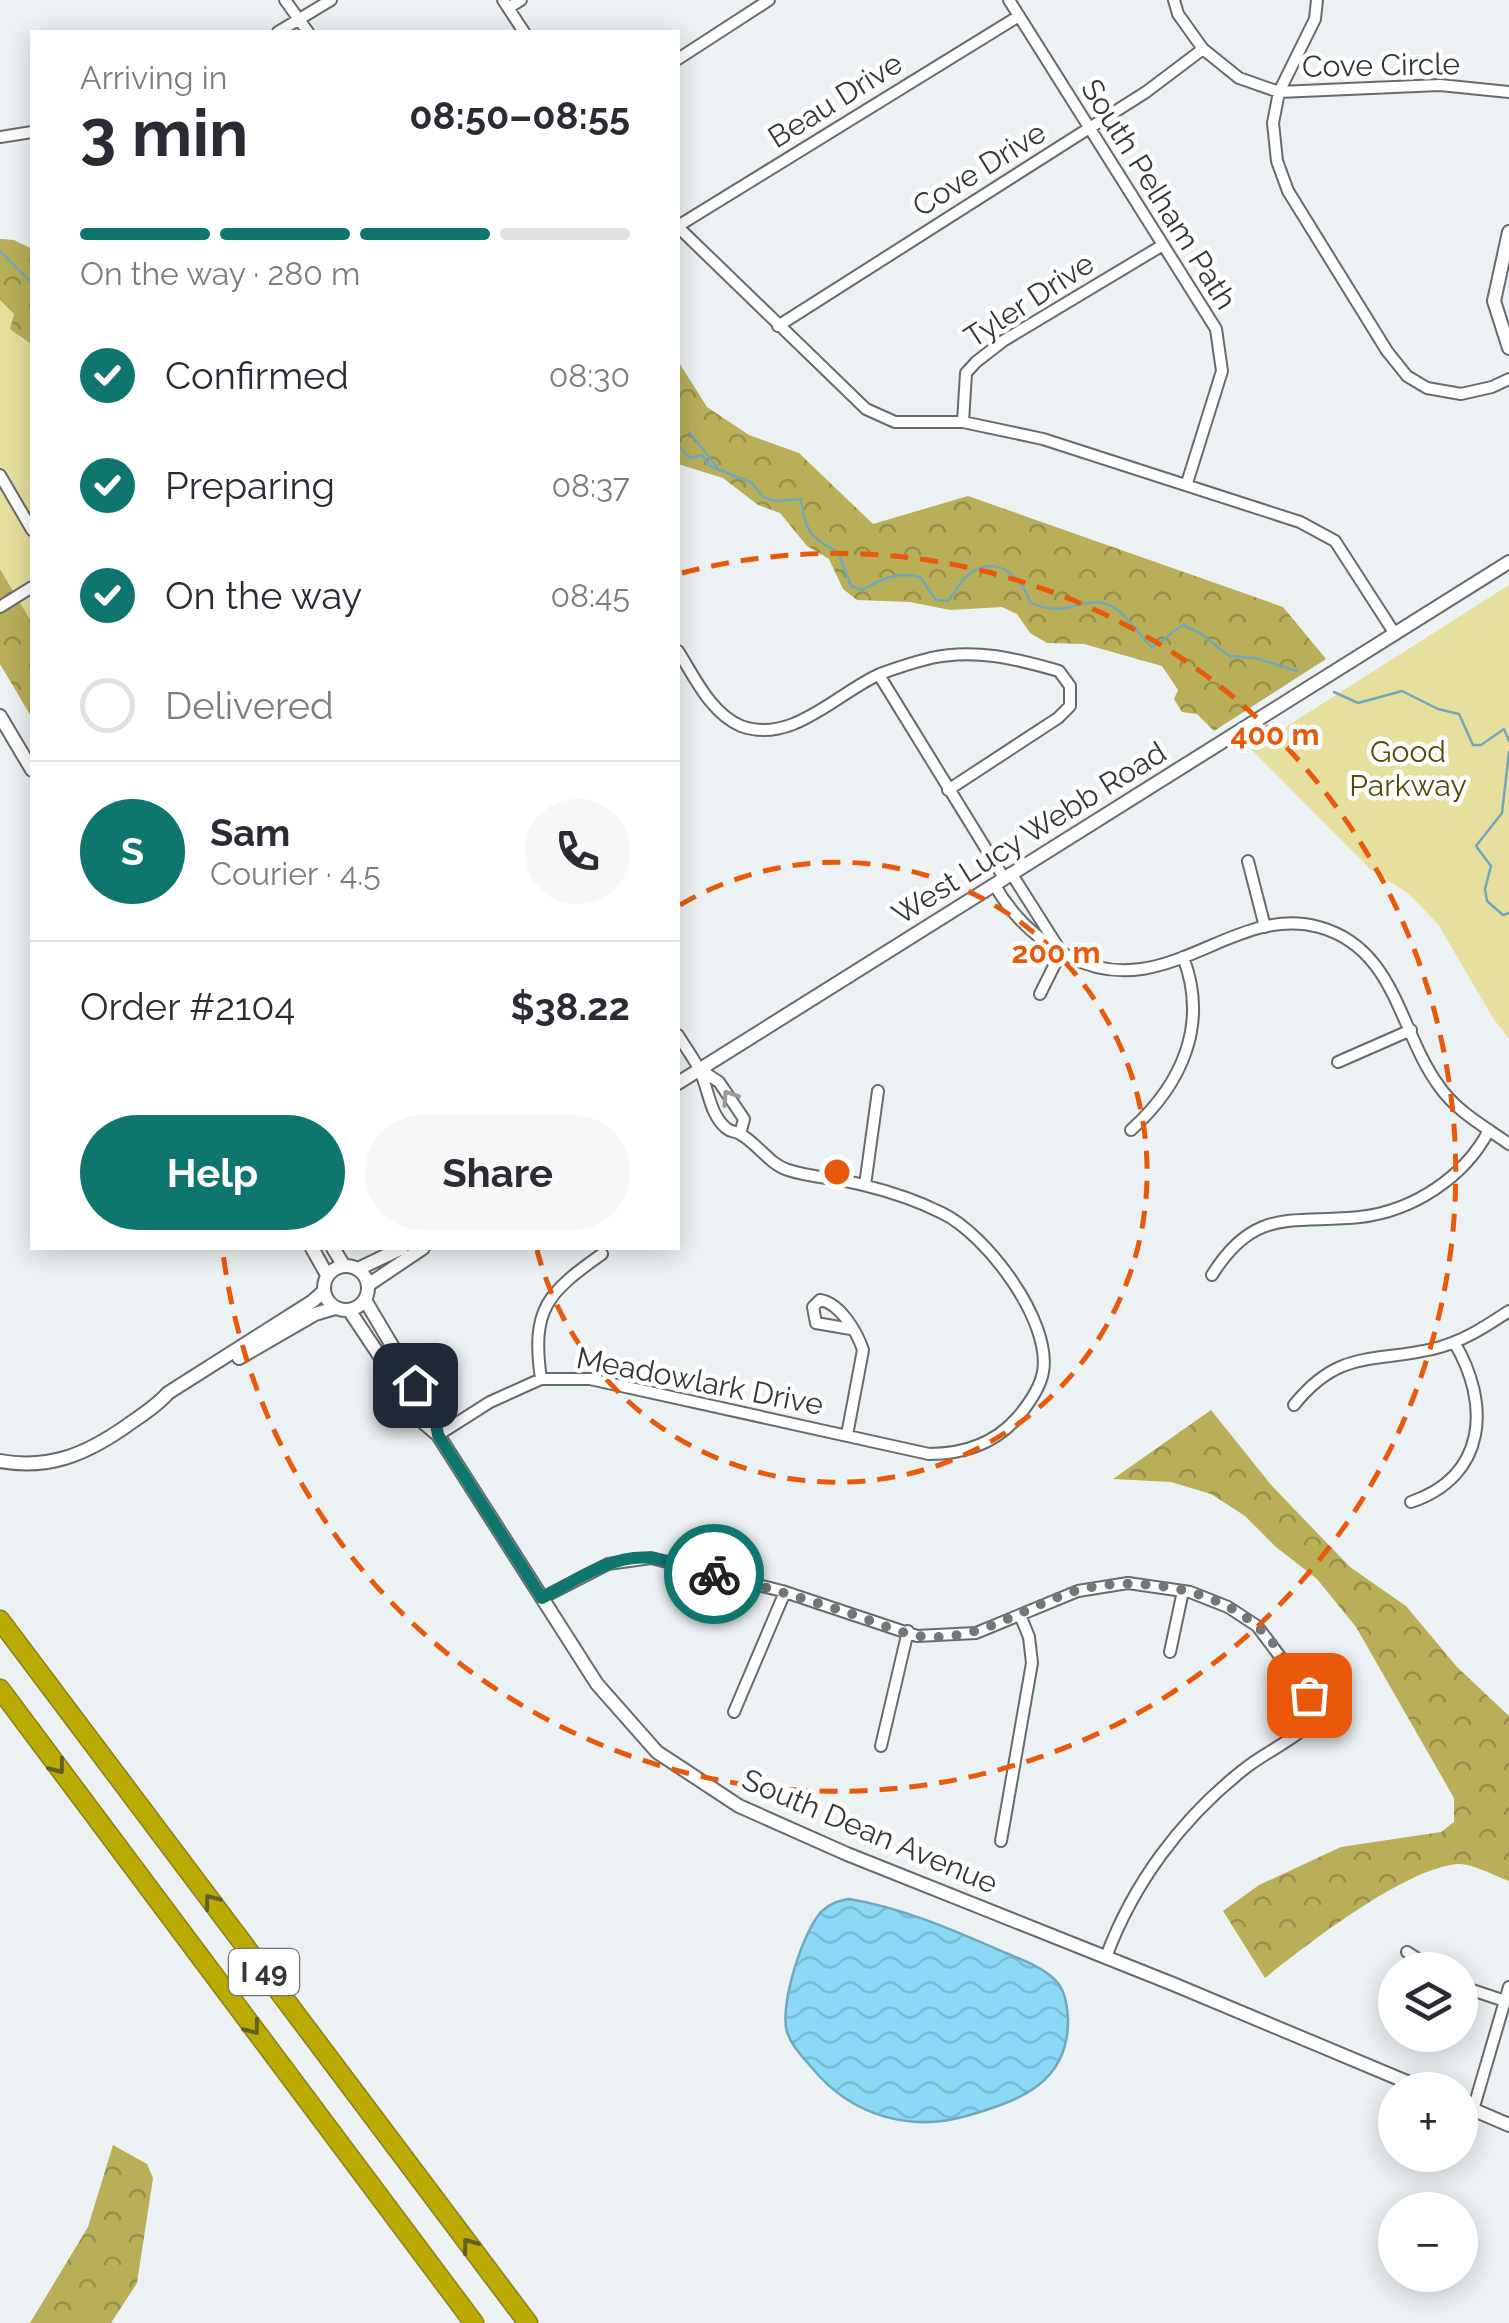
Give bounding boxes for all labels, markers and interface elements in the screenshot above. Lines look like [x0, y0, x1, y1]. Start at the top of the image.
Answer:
street label: Beau Drive [762, 45, 908, 155]
street label: Cove Circle [1302, 46, 1460, 84]
text: Arriving in [80, 59, 227, 96]
street label: South Pelham Path [1074, 73, 1244, 315]
text: 08:50–08:55 [409, 93, 630, 138]
text: 3 min [80, 95, 248, 171]
street label: Cove Drive [906, 114, 1052, 224]
street label: Tyler Drive [958, 245, 1100, 355]
text: On the way · 280 m [80, 255, 360, 292]
icon: check [80, 348, 135, 403]
text: Confirmed [165, 353, 349, 398]
text: 08:30 [549, 357, 630, 394]
icon: check [80, 458, 135, 513]
text: Preparing [165, 463, 335, 508]
text: 08:37 [551, 467, 630, 504]
icon: check [80, 568, 135, 623]
text: On the way [165, 573, 362, 618]
text: 08:45 [551, 577, 630, 614]
text: Delivered [165, 683, 334, 728]
text: 400 m [1230, 717, 1320, 752]
street label: West Lucy Webb Road [886, 734, 1172, 932]
park label: Good Parkway [1349, 734, 1467, 803]
button: phone [525, 799, 630, 904]
text: Sam [210, 810, 290, 855]
text: S [121, 829, 144, 874]
text: Courier · 4.5 [210, 855, 381, 892]
text: 200 m [1012, 935, 1100, 970]
text: Order #2104 [80, 984, 295, 1029]
text: $38.22 [511, 984, 630, 1029]
one-way arrow [723, 1090, 742, 1108]
button: Help [80, 1115, 345, 1230]
button: Share [365, 1115, 630, 1230]
centre of rings [819, 1154, 855, 1190]
street label: Meadowlark Drive [574, 1340, 826, 1422]
pin [373, 1343, 458, 1428]
icon: home [388, 1358, 443, 1413]
courier [664, 1524, 764, 1624]
icon: bike [687, 1547, 742, 1602]
pin [1267, 1653, 1352, 1738]
icon: bag [1282, 1668, 1337, 1723]
one-way arrow [47, 1756, 64, 1774]
street label: South Dean Avenue [737, 1761, 1003, 1901]
one-way arrow [205, 1894, 222, 1912]
road number: I 49 [229, 1949, 299, 1995]
map controls [1378, 1952, 1478, 2292]
button: layers [1378, 1952, 1478, 2052]
one-way arrow [242, 2017, 259, 2035]
button: + [1378, 2072, 1478, 2172]
button: − [1378, 2192, 1478, 2292]
one-way arrow [464, 2238, 481, 2256]

